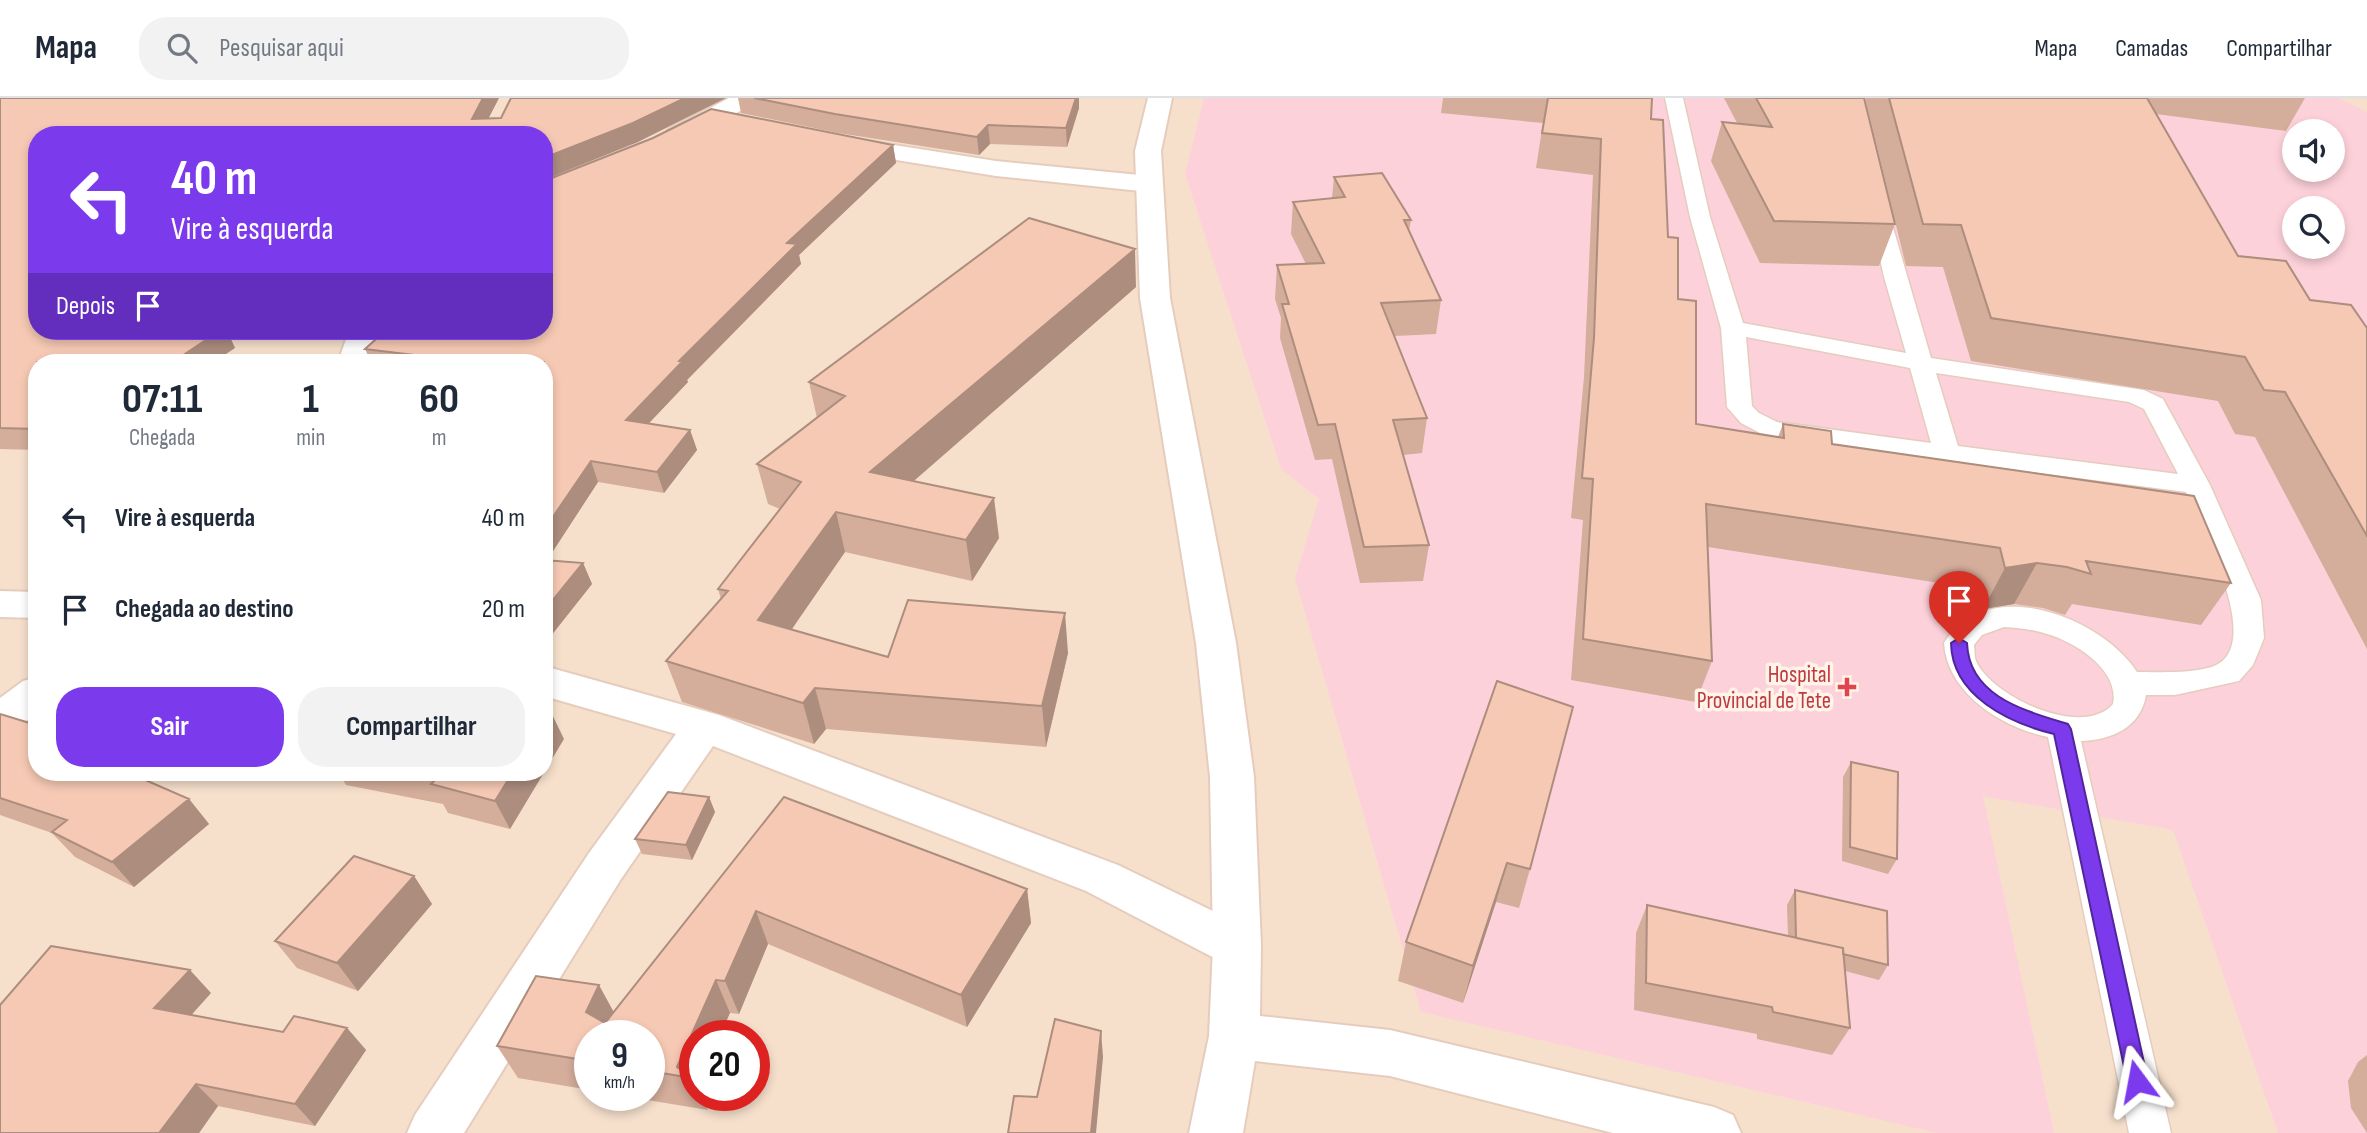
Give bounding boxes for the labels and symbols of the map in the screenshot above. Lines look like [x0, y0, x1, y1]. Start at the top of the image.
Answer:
pin [1929, 571, 1989, 643]
place label: Hospital Provincial de Tete [1697, 661, 1831, 715]
marker: Hospital Provincial de Tete [1837, 677, 1857, 697]
speed limit sign: 20 [679, 1020, 770, 1111]
position arrow [2100, 1044, 2174, 1118]

